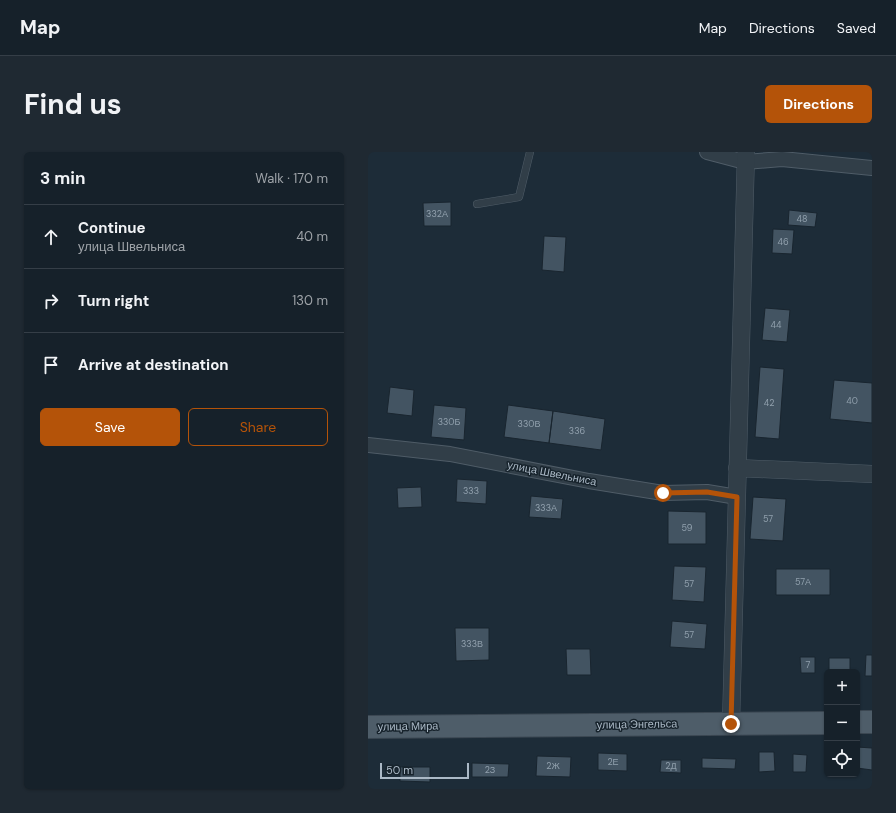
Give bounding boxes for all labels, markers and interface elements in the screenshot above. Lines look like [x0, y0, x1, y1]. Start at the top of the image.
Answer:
text: Map [20, 15, 60, 40]
text: Map [699, 19, 727, 37]
text: Directions [749, 19, 815, 37]
text: Saved [837, 19, 876, 37]
button: Directions [765, 85, 872, 123]
text: Find us [24, 86, 122, 123]
text: 3 min [40, 167, 85, 189]
text: Walk · 170 m [255, 170, 328, 187]
house number: 332А [426, 208, 448, 220]
house number: 48 [797, 213, 807, 225]
text: Continue [78, 218, 146, 238]
icon: ahead [40, 226, 62, 248]
text: 40 m [296, 228, 328, 245]
house number: 46 [777, 236, 789, 248]
text: улица Швельниса [78, 238, 185, 255]
icon: right [40, 290, 62, 312]
text: Turn right [78, 291, 149, 311]
text: 130 m [292, 292, 328, 309]
house number: 44 [771, 319, 782, 331]
icon: arrive [40, 354, 62, 376]
text: Arrive at destination [78, 355, 229, 375]
house number: 40 [846, 395, 858, 407]
house number: 42 [764, 397, 774, 409]
button: Save [40, 408, 180, 446]
button: Share [188, 408, 328, 446]
house number: 330Б [438, 416, 460, 428]
house number: 330В [518, 418, 540, 430]
house number: 336 [569, 425, 585, 437]
street label: улица Швельниса [506, 457, 599, 489]
route start [654, 484, 672, 502]
house number: 333 [463, 485, 479, 497]
house number: 333А [535, 502, 557, 514]
house number: 57 [763, 513, 773, 525]
house number: 59 [682, 522, 693, 534]
house number: 57А [795, 576, 811, 588]
house number: 57 [684, 578, 694, 590]
house number: 57 [684, 629, 694, 641]
house number: 333В [461, 638, 483, 650]
house number: 7 [806, 659, 811, 671]
map controls [824, 669, 860, 777]
button: + [824, 669, 860, 705]
button: − [824, 705, 860, 741]
route end [722, 715, 740, 733]
street label: улица Энгельса [597, 716, 678, 732]
street label: улица Мира [378, 718, 439, 734]
button: locate [824, 741, 860, 777]
house number: 2Е [607, 756, 619, 768]
house number: 2Ж [546, 760, 560, 772]
house number: 2Д [665, 760, 677, 772]
scale bar [380, 761, 469, 780]
text: 50 m [386, 763, 413, 777]
house number: 2З [485, 764, 495, 776]

